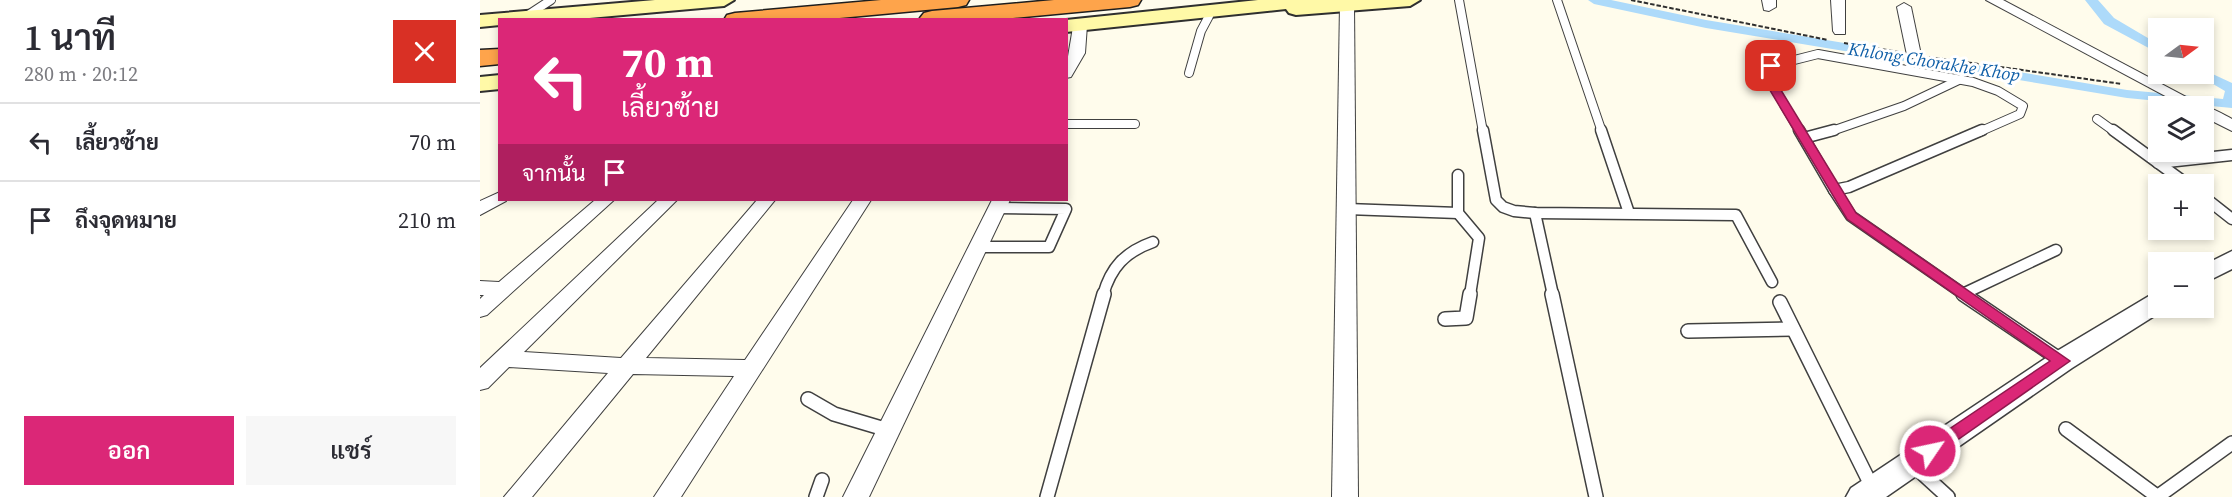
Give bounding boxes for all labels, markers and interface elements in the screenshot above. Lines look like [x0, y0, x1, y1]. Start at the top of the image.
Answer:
text: 1 นาที [24, 13, 116, 62]
north arrow [2148, 18, 2214, 84]
map controls [2148, 18, 2214, 318]
button: close [393, 20, 456, 83]
text: 70 m [621, 33, 714, 91]
water label: Khlong Chorakhe Khop [1846, 35, 2022, 87]
pin [1745, 40, 1796, 91]
icon: left [522, 42, 600, 120]
icon: arrive [1754, 49, 1787, 82]
text: 280 m · 20:12 [24, 60, 138, 88]
text: เลี้ยวซ้าย [621, 89, 719, 126]
button: layers [2148, 96, 2214, 162]
icon: left [24, 126, 57, 159]
text: เลี้ยวซ้าย [75, 127, 159, 157]
text: 70 m [409, 127, 456, 157]
icon: arrive [598, 156, 631, 189]
text: จากนั้น [522, 158, 586, 188]
button: + [2148, 174, 2214, 240]
icon: arrive [24, 204, 57, 237]
text: ถึงจุดหมาย [75, 205, 177, 235]
text: 210 m [398, 205, 456, 235]
button: − [2148, 252, 2214, 318]
button: ออก [24, 416, 234, 485]
button: แชร์ [246, 416, 456, 485]
position arrow [1898, 419, 1962, 483]

